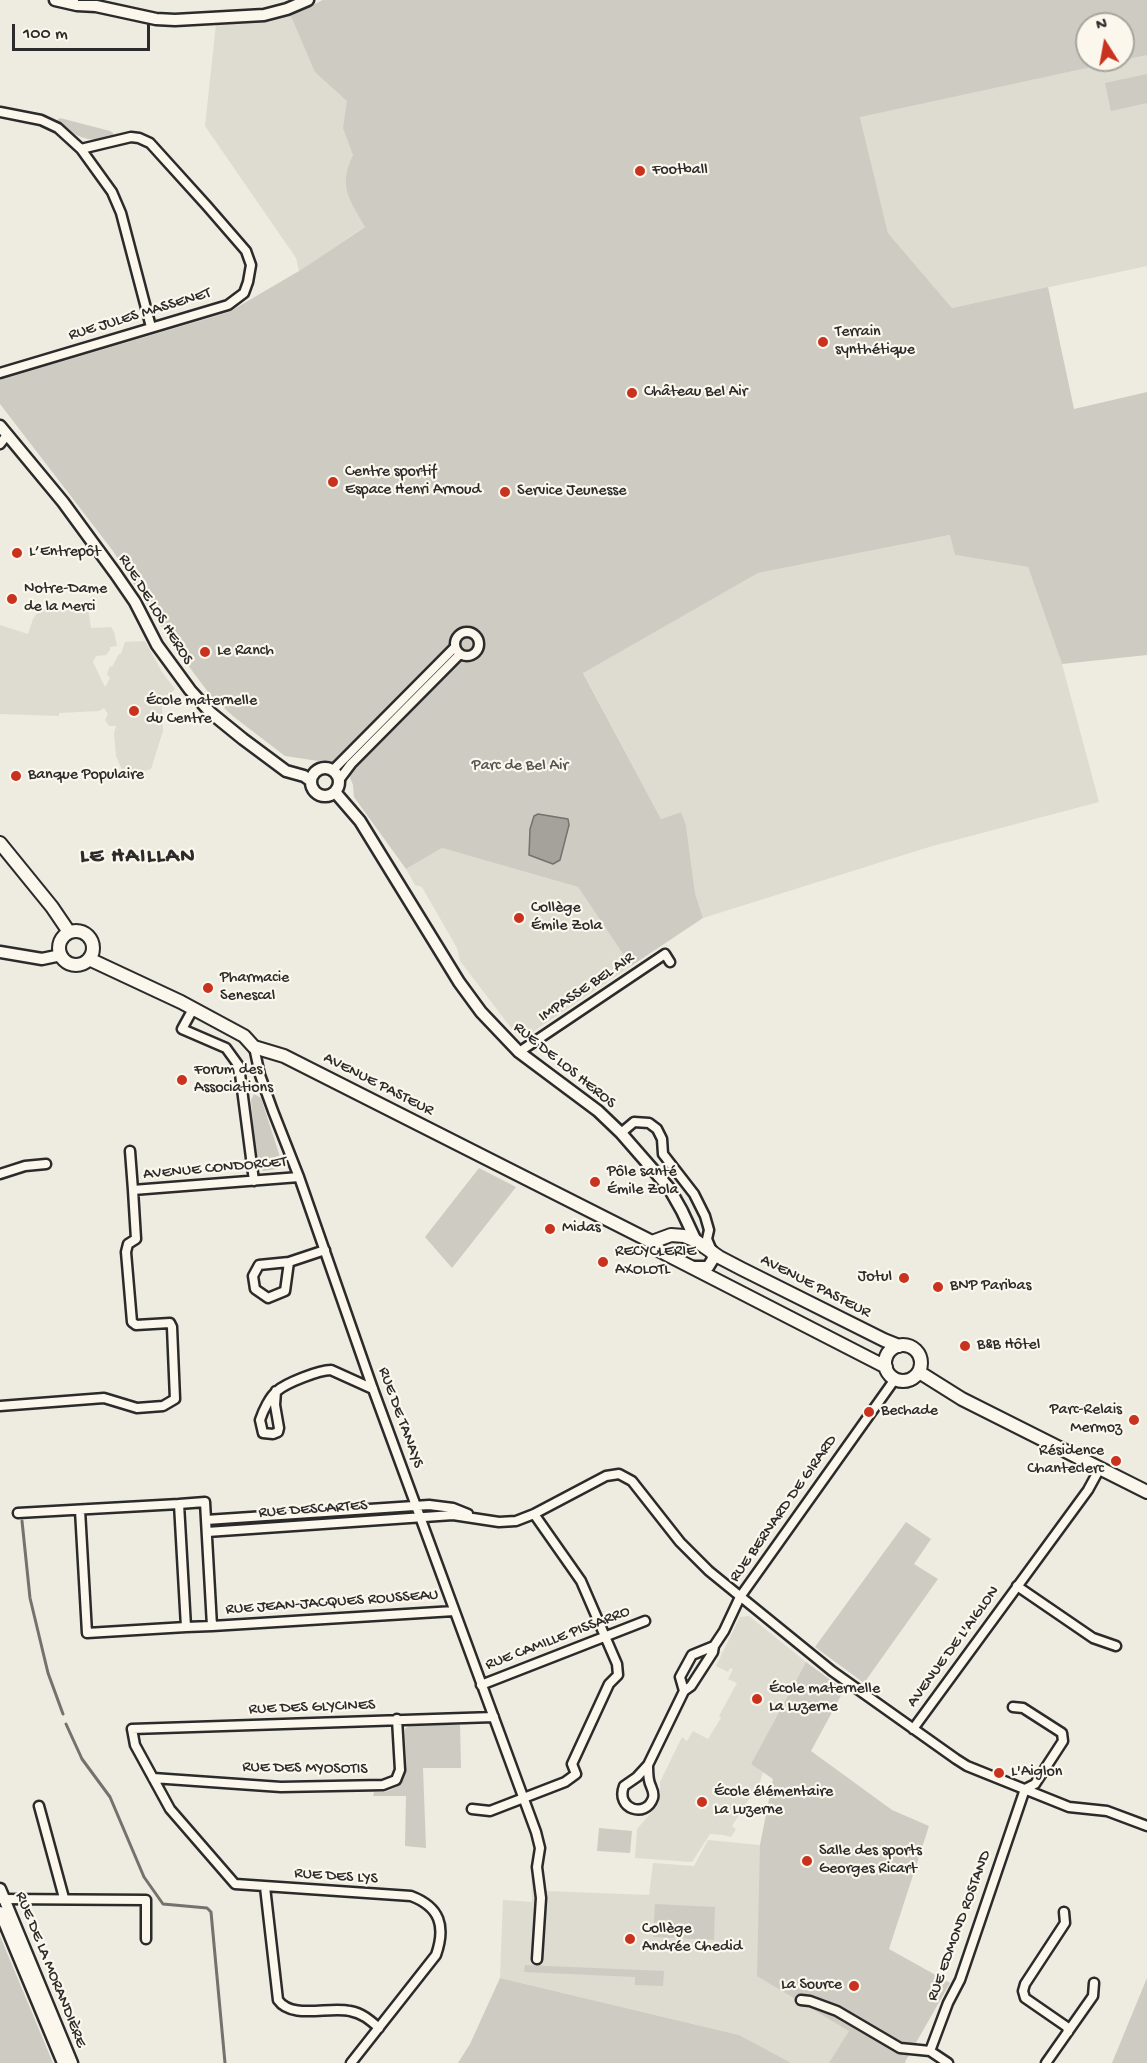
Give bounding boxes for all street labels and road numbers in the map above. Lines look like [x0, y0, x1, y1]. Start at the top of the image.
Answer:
street label: RUE JULES MASSENET [66, 284, 214, 346]
street label: RUE DE LOS HEROS [113, 551, 197, 669]
street label: IMPASSE BEL AIR [536, 949, 638, 1027]
street label: RUE DE LOS HEROS [509, 1019, 619, 1113]
street label: AVENUE PASTEUR [320, 1049, 436, 1121]
street label: AVENUE CONDORCET [143, 1153, 287, 1185]
street label: AVENUE PASTEUR [757, 1251, 873, 1323]
street label: RUE DE TANAYS [373, 1365, 427, 1471]
street label: RUE BERNARD DE GIRARD [726, 1432, 842, 1586]
street label: RUE DESCARTES [258, 1497, 368, 1523]
street label: AVENUE DE L'AIGLON [904, 1583, 1004, 1711]
street label: RUE JEAN-JACQUES ROUSSEAU [225, 1586, 439, 1620]
street label: RUE CAMILLE PISSARRO [483, 1603, 633, 1675]
street label: RUE DES GLYCINES [248, 1696, 376, 1720]
street label: RUE DES MYOSOTIS [242, 1758, 368, 1780]
street label: RUE EDMOND ROSTAND [924, 1848, 996, 2004]
street label: RUE DES LYS [294, 1865, 378, 1889]
street label: RUE DE LA MORANDIÈRE [10, 1889, 90, 2051]

